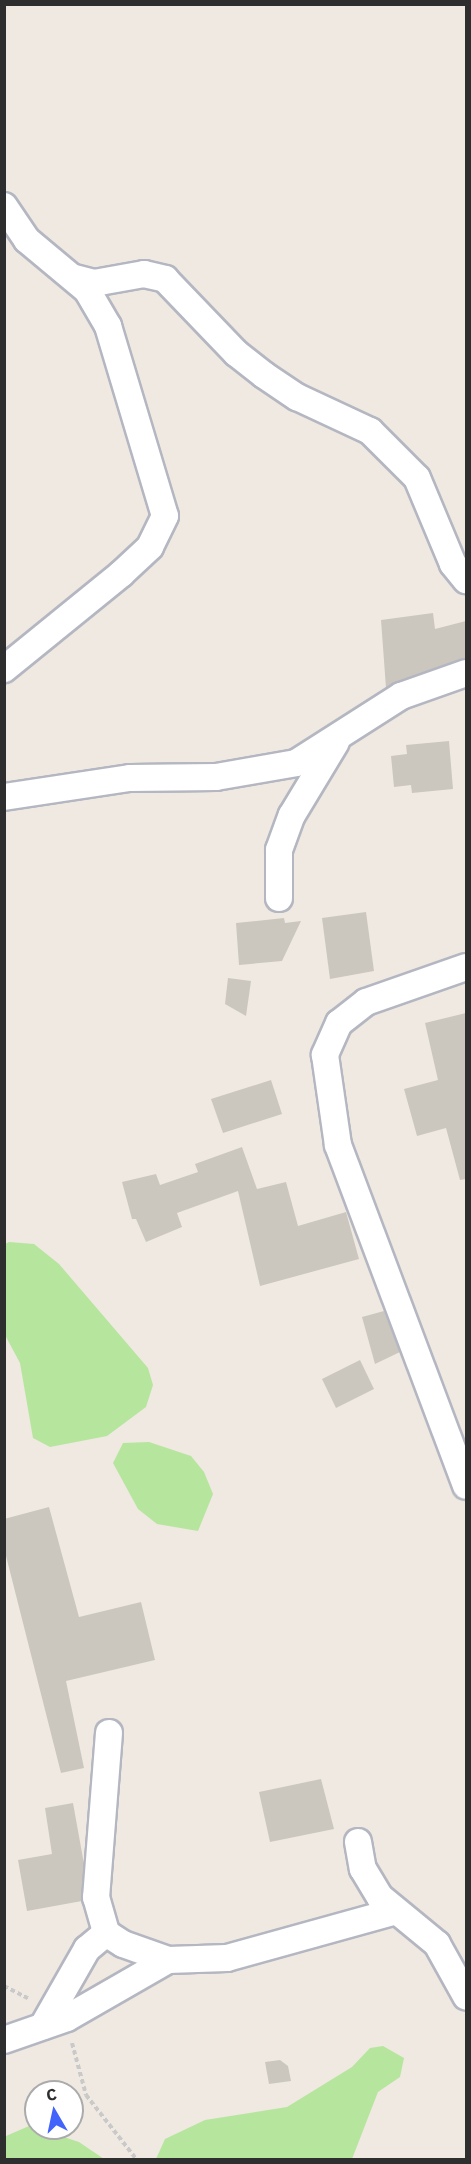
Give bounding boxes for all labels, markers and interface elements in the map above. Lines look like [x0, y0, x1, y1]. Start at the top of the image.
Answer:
north arrow [24, 2080, 84, 2140]
text: С [45, 2084, 58, 2105]

